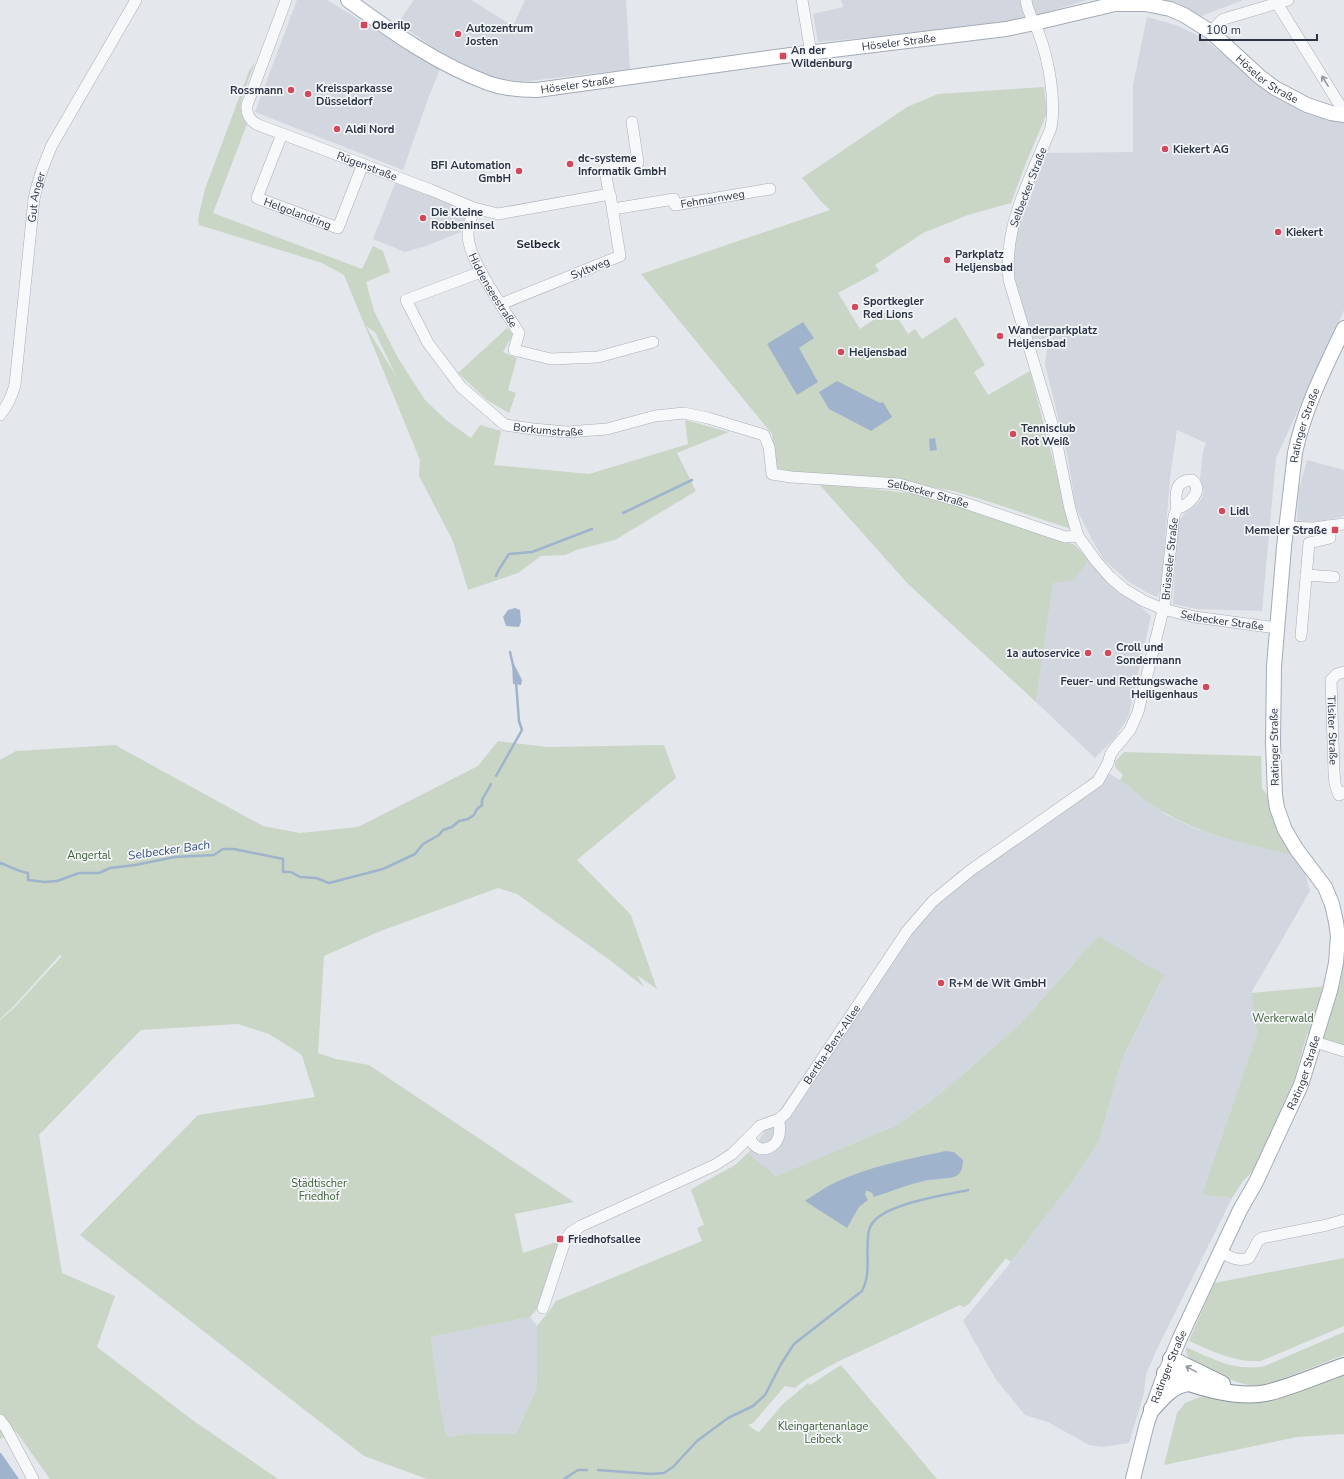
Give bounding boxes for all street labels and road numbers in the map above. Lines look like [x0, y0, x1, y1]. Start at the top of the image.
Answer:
street label: Höseler Straße [861, 31, 937, 54]
street label: Höseler Straße [1232, 51, 1301, 107]
street label: Höseler Straße [540, 72, 616, 97]
street label: Selbecker Straße [1006, 145, 1051, 229]
street label: Rügenstraße [335, 148, 399, 185]
street label: Gut Anger [25, 170, 49, 223]
street label: Fehmarnweg [679, 186, 746, 212]
street label: Helgolandring [262, 194, 333, 233]
street label: Hiddenseestraße [465, 251, 521, 331]
street label: Syltweg [568, 254, 612, 283]
street label: Ratinger Straße [1287, 386, 1323, 464]
street label: Borkumstraße [512, 419, 584, 440]
street label: Selbecker Straße [887, 476, 971, 512]
street label: Brüsseler Straße [1158, 517, 1182, 601]
street label: Selbecker Straße [1179, 607, 1265, 634]
street label: Tilsiter Straße [1324, 695, 1341, 765]
street label: Ratinger Straße [1266, 708, 1283, 786]
street label: Bertha-Benz-Allee [800, 1002, 864, 1088]
street label: Ratinger Straße [1284, 1034, 1324, 1112]
street label: Ratinger Straße [1148, 1328, 1191, 1406]

